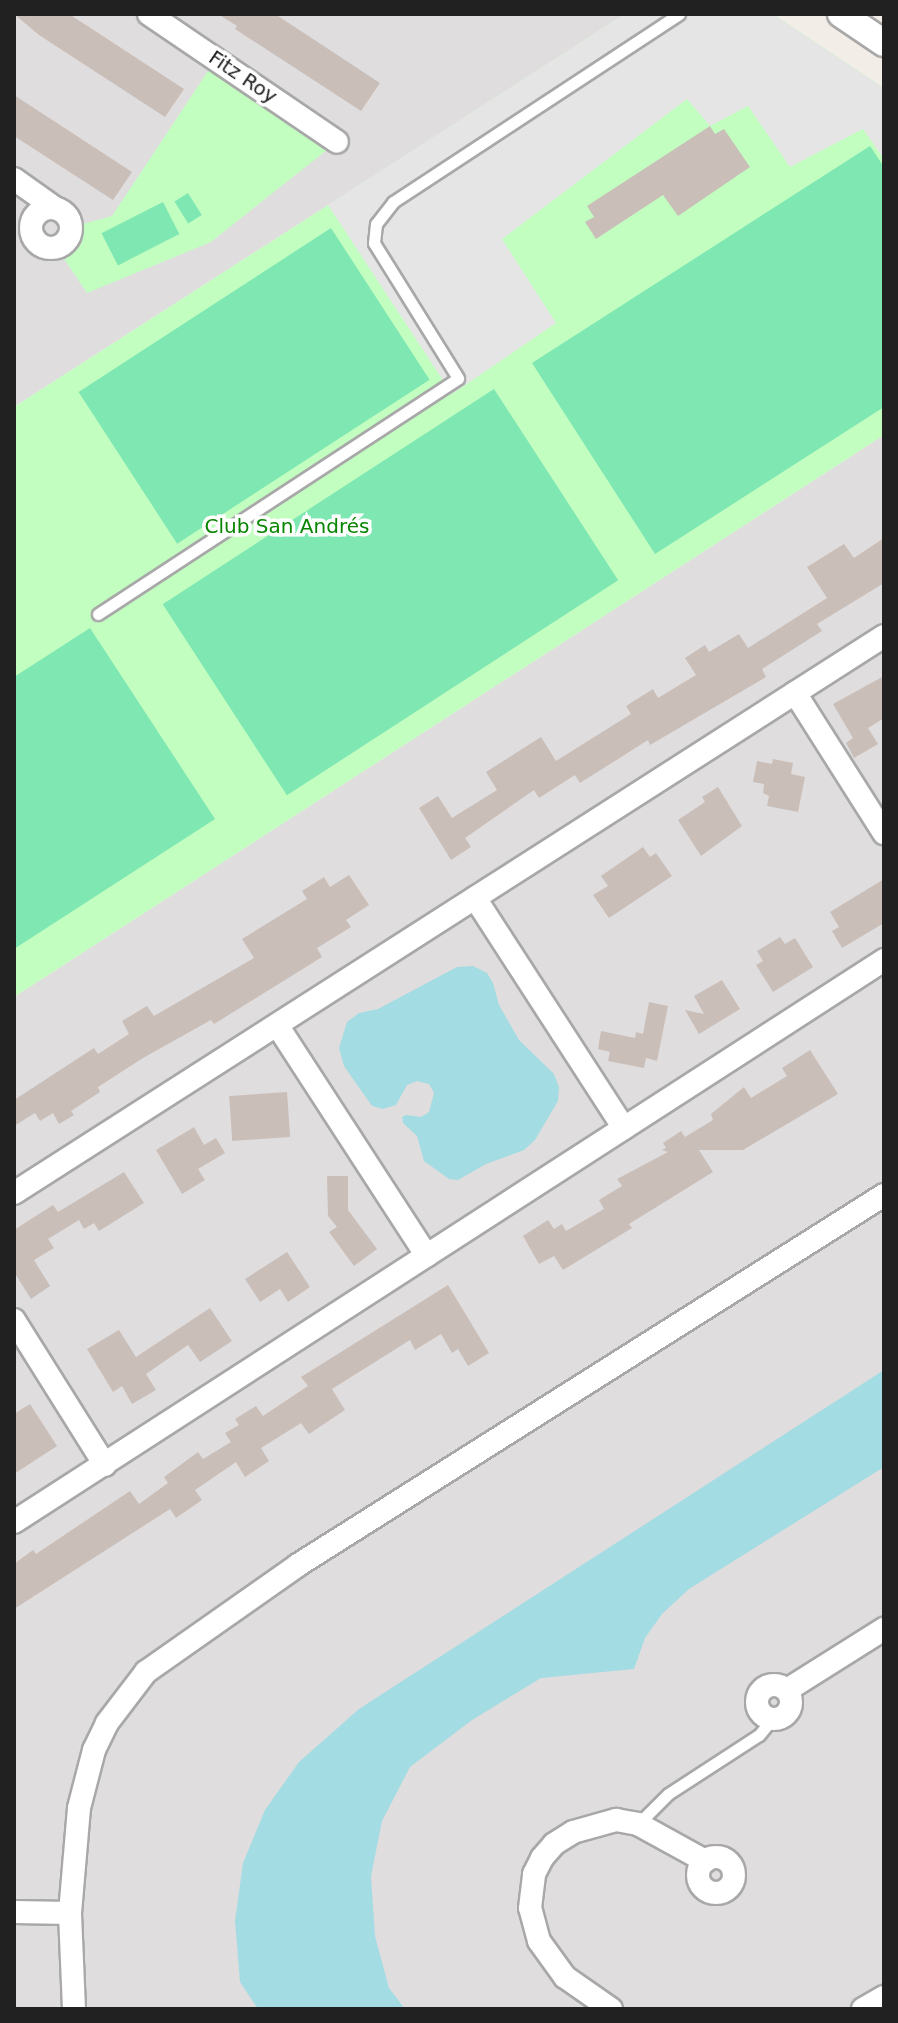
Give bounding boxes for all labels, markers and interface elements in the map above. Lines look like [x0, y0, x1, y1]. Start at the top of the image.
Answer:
street label: Fitz Roy [204, 45, 282, 109]
park label: Club San Andrés [205, 514, 369, 538]

